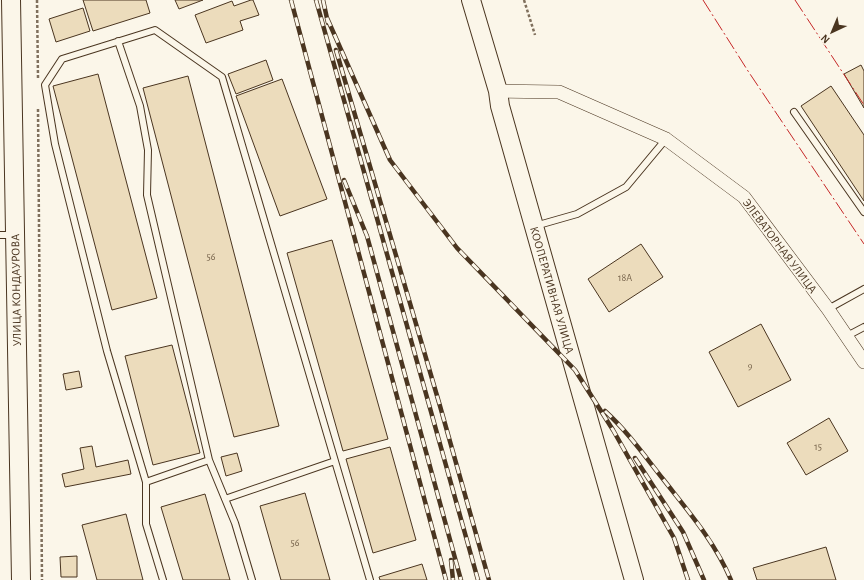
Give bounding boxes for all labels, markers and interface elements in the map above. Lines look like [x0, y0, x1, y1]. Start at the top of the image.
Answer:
north arrow [812, 12, 852, 52]
text: N [819, 32, 832, 45]
street label: ЭЛЕВАТОРНАЯ УЛИЦА [741, 197, 819, 295]
street label: КООПЕРАТИВНАЯ УЛИЦА [528, 225, 576, 355]
street label: УЛИЦА КОНДАУРОВА [9, 234, 23, 346]
house number: 56 [207, 252, 216, 262]
house number: 18А [618, 273, 632, 283]
house number: 9 [748, 361, 753, 371]
house number: 15 [814, 442, 822, 452]
house number: 56 [291, 538, 300, 548]

